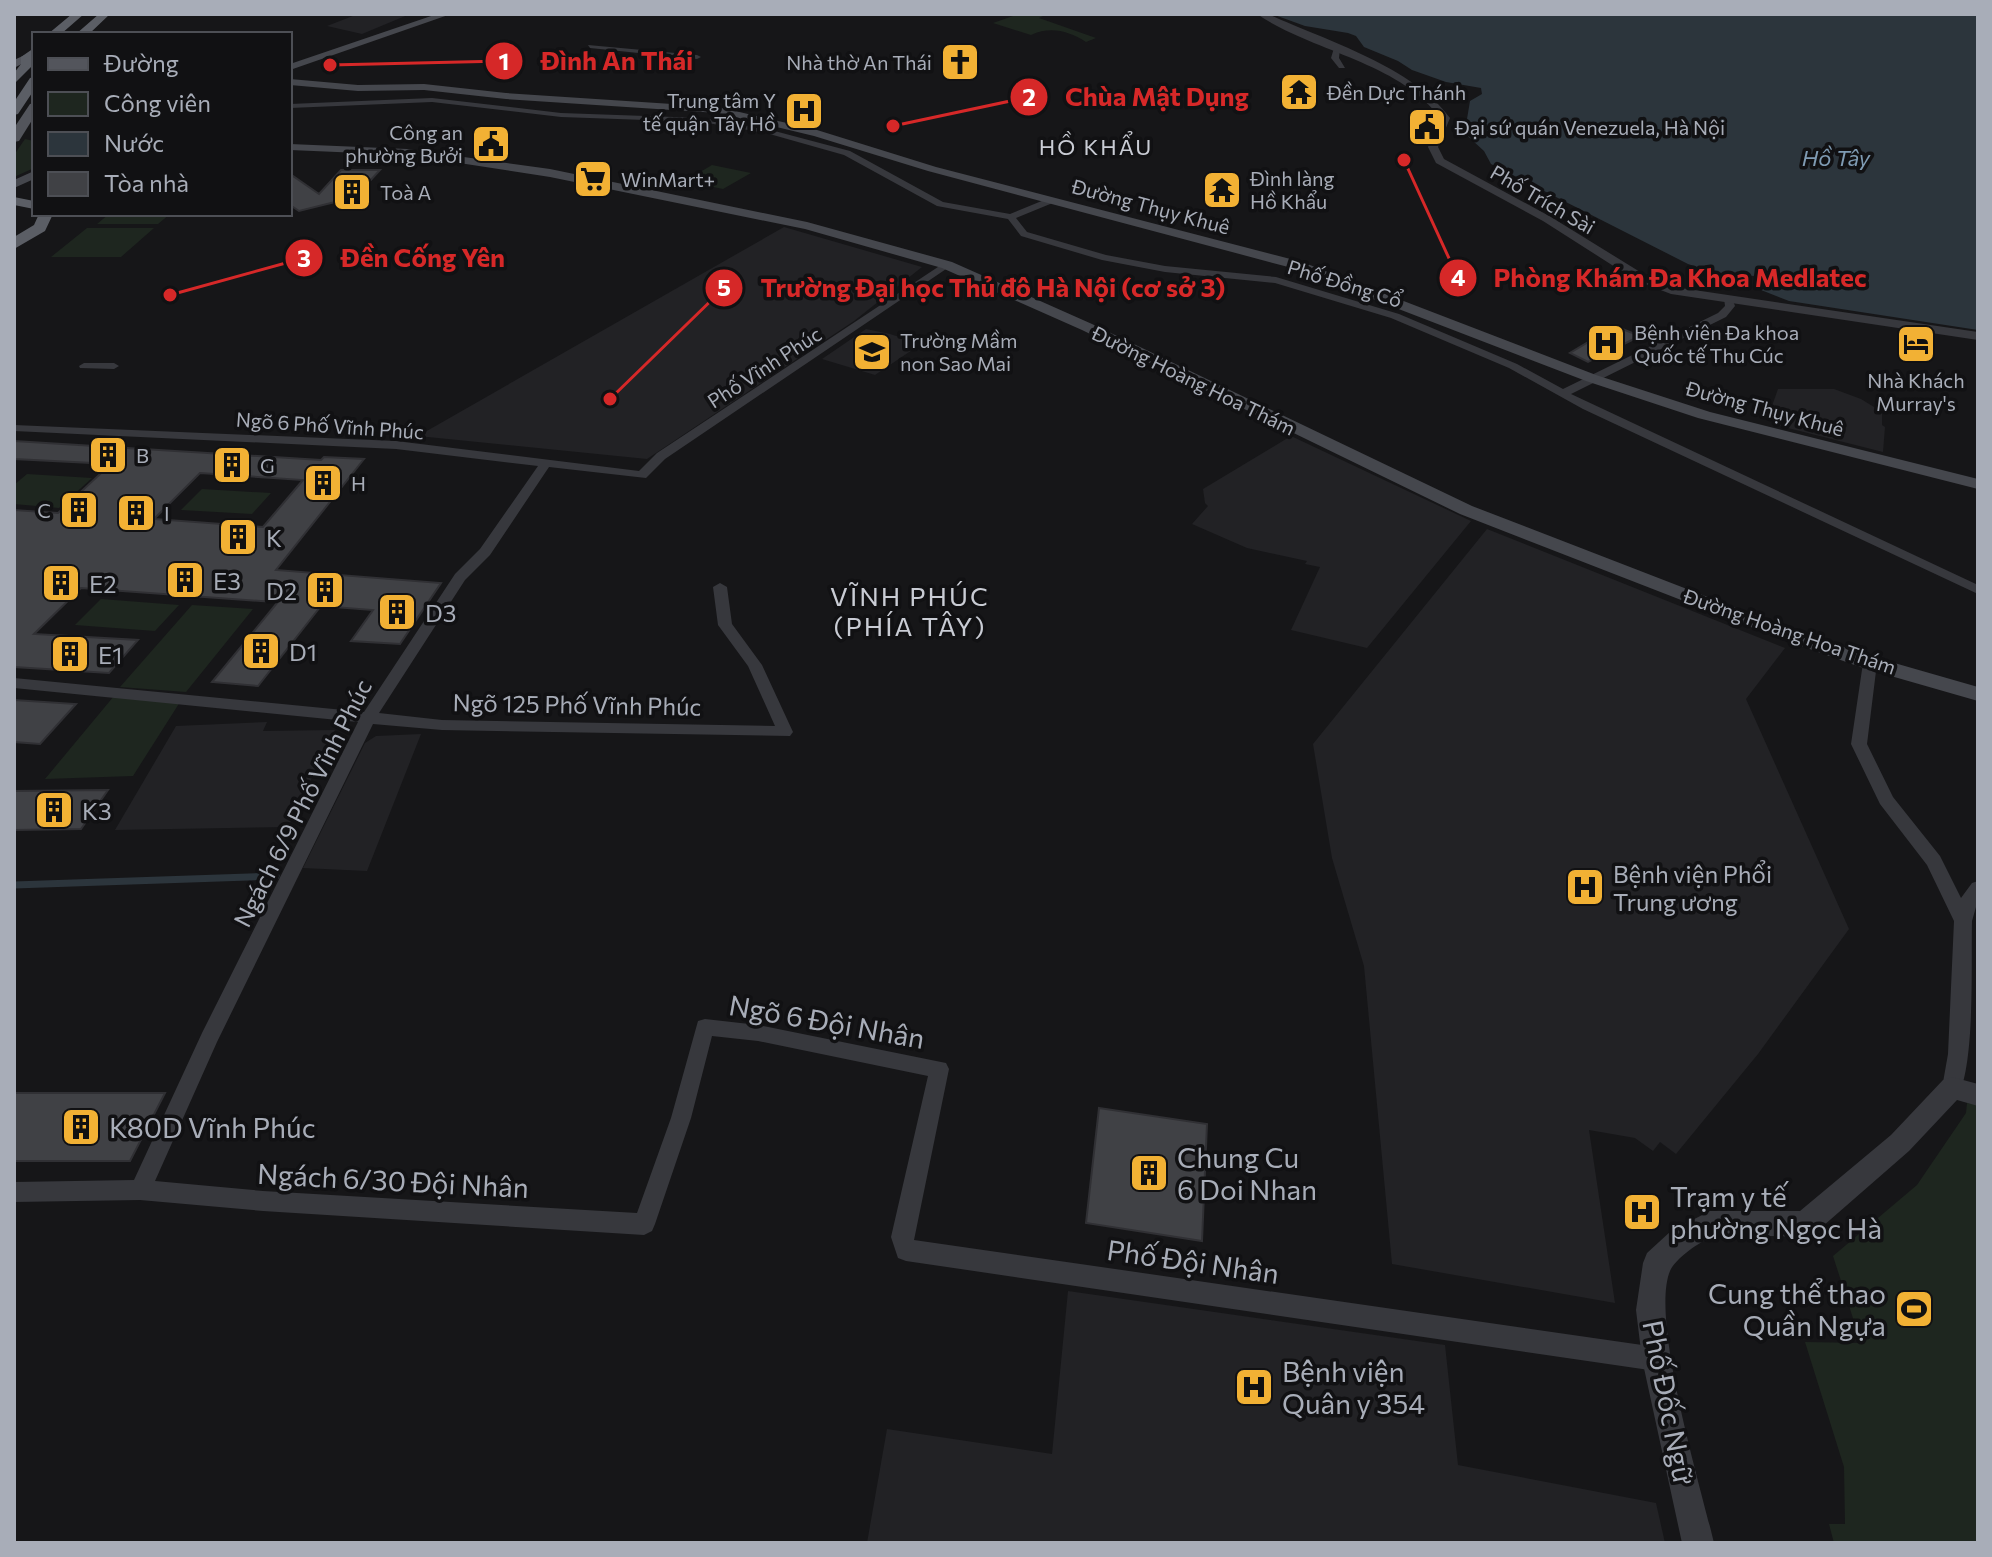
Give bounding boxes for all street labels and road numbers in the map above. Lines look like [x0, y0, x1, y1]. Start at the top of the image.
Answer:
street label: Phố Trích Sài [1487, 159, 1599, 239]
street label: Đường Thụy Khuê [1068, 173, 1233, 239]
street label: Phố Đồng Cổ [1285, 254, 1405, 312]
street label: Đường Hoàng Hoa Thám [1088, 320, 1299, 440]
street label: Phố Vĩnh Phúc [703, 321, 825, 413]
street label: Đường Thụy Khuê [1682, 375, 1847, 441]
street label: Ngõ 6 Phố Vĩnh Phúc [235, 406, 425, 444]
street label: Đường Hoàng Hoa Thám [1680, 583, 1899, 679]
street label: Ngách 6/9 Phố Vĩnh Phúc [227, 674, 377, 932]
street label: Ngõ 125 Phố Vĩnh Phúc [452, 687, 702, 721]
street label: Ngõ 6 Đội Nhân [727, 987, 927, 1055]
street label: Ngách 6/30 Đội Nhân [256, 1156, 530, 1204]
street label: Phố Đội Nhân [1105, 1232, 1281, 1290]
street label: Phố Đốc Ngữ [1636, 1317, 1702, 1487]

